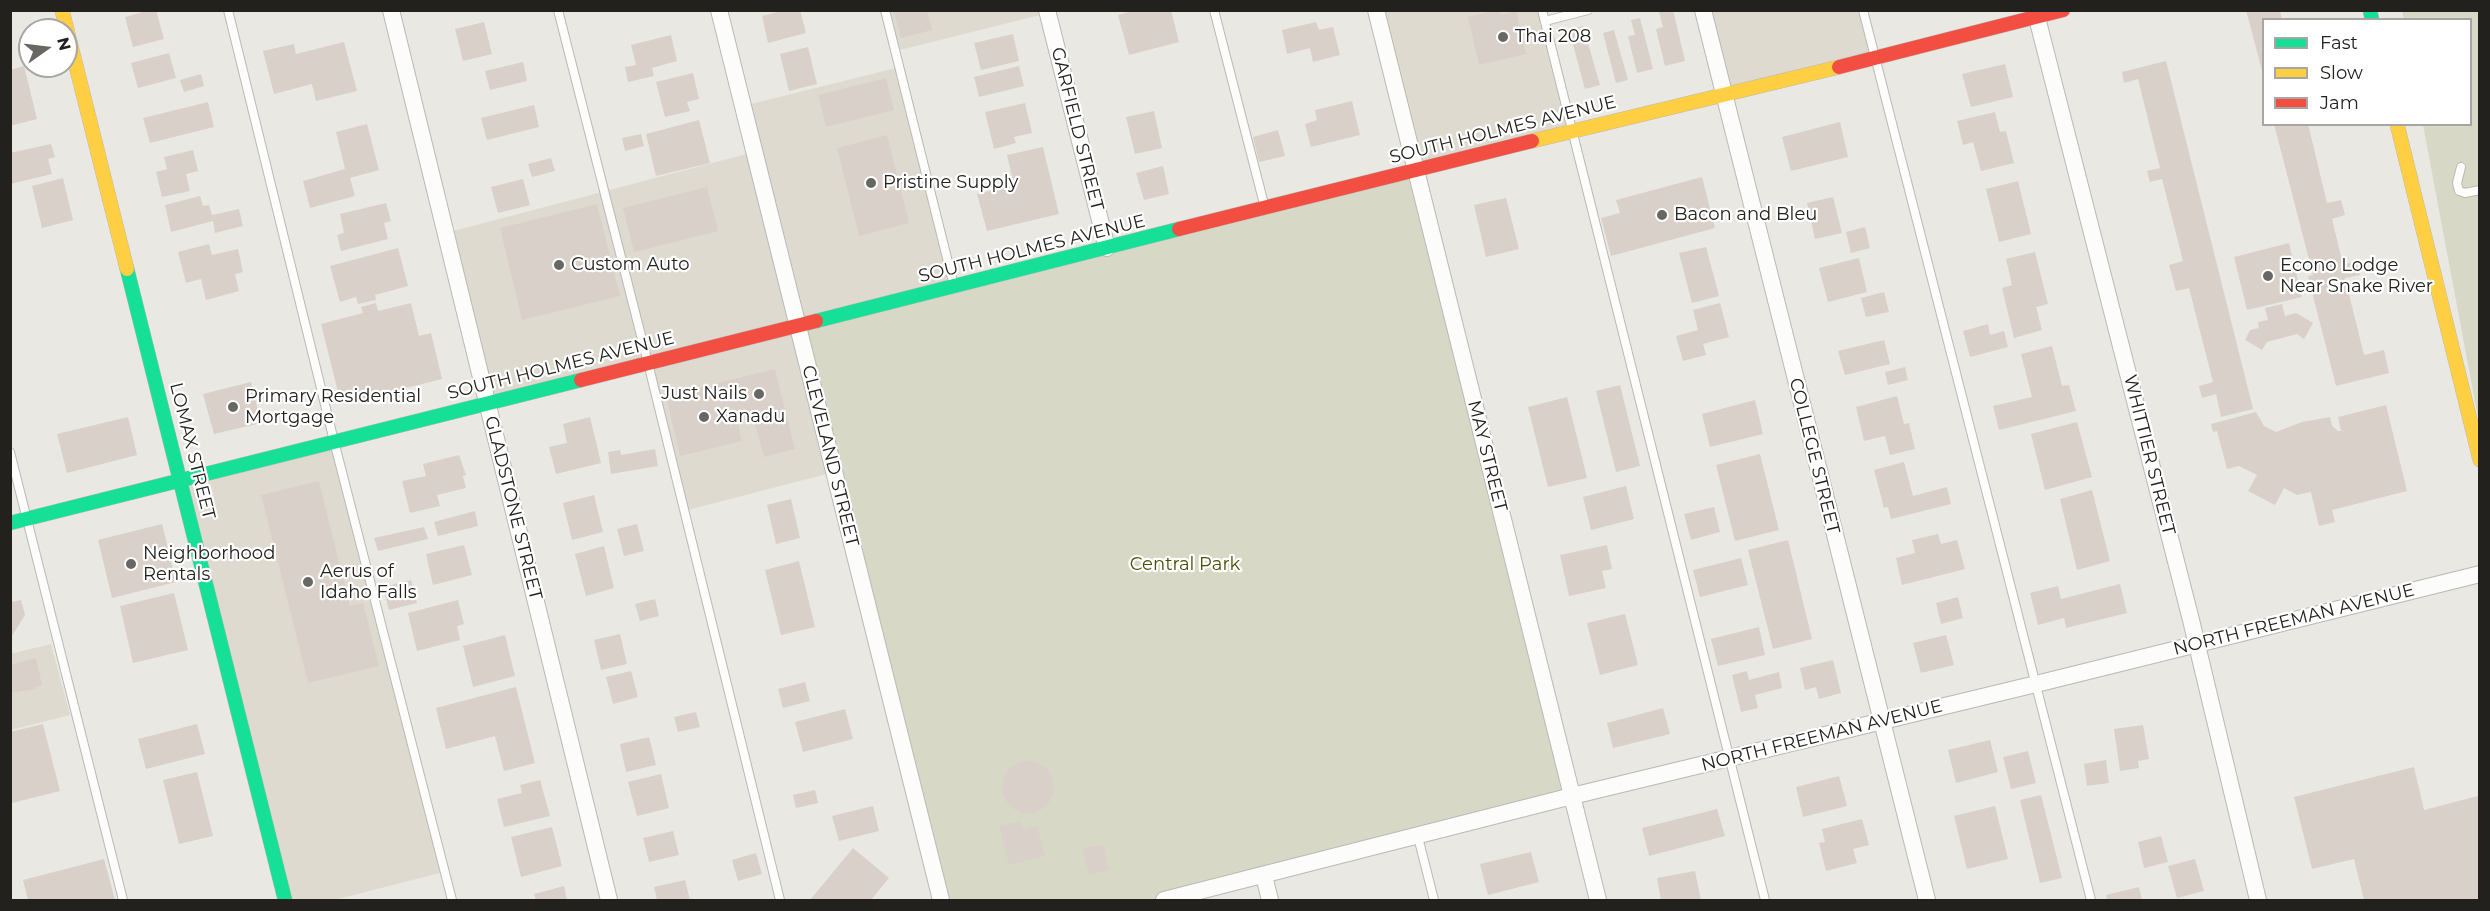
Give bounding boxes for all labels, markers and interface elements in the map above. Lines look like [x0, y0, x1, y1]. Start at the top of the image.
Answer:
north arrow [18, 18, 78, 78]
legend [2262, 18, 2472, 126]
place label: Thai 208 [1515, 26, 1591, 48]
marker: Thai 208 [1496, 30, 1510, 44]
text: Fast [2320, 32, 2358, 54]
text: N [53, 35, 75, 53]
street label: GARFIELD STREET [1046, 45, 1108, 213]
text: Slow [2320, 62, 2363, 84]
street label: SOUTH HOLMES AVENUE [1387, 91, 1619, 169]
text: Jam [2320, 92, 2359, 114]
place label: Pristine Supply [883, 172, 1018, 194]
marker: Pristine Supply [864, 176, 878, 190]
place label: Bacon and Bleu [1674, 204, 1817, 226]
marker: Bacon and Bleu [1655, 208, 1669, 222]
street label: SOUTH HOLMES AVENUE [916, 210, 1148, 288]
place label: Custom Auto [571, 254, 689, 276]
place label: Econo Lodge Near Snake River [2280, 255, 2433, 298]
marker: Custom Auto [552, 258, 566, 272]
marker: Econo Lodge Near Snake River [2261, 269, 2275, 283]
street label: SOUTH HOLMES AVENUE [445, 327, 677, 405]
street label: CLEVELAND STREET [797, 363, 863, 549]
street label: WHITTIER STREET [2119, 373, 2179, 537]
street label: COLLEGE STREET [1784, 376, 1844, 536]
street label: LOMAX STREET [165, 380, 219, 522]
place label: Just Nails [661, 383, 747, 405]
place label: Primary Residential Mortgage [245, 386, 421, 428]
marker: Just Nails [752, 387, 766, 401]
street label: MAY STREET [1463, 398, 1511, 514]
marker: Primary Residential Mortgage [226, 400, 240, 414]
place label: Xanadu [716, 406, 785, 428]
marker: Xanadu [697, 410, 711, 424]
street label: GLADSTONE STREET [480, 414, 546, 602]
place label: Neighborhood Rentals [143, 543, 275, 586]
park label: Central Park [1130, 554, 1240, 576]
marker: Neighborhood Rentals [124, 557, 138, 571]
place label: Aerus of Idaho Falls [320, 561, 417, 604]
marker: Aerus of Idaho Falls [301, 575, 315, 589]
street label: NORTH FREEMAN AVENUE [2171, 580, 2417, 660]
street label: NORTH FREEMAN AVENUE [1699, 696, 1945, 776]

